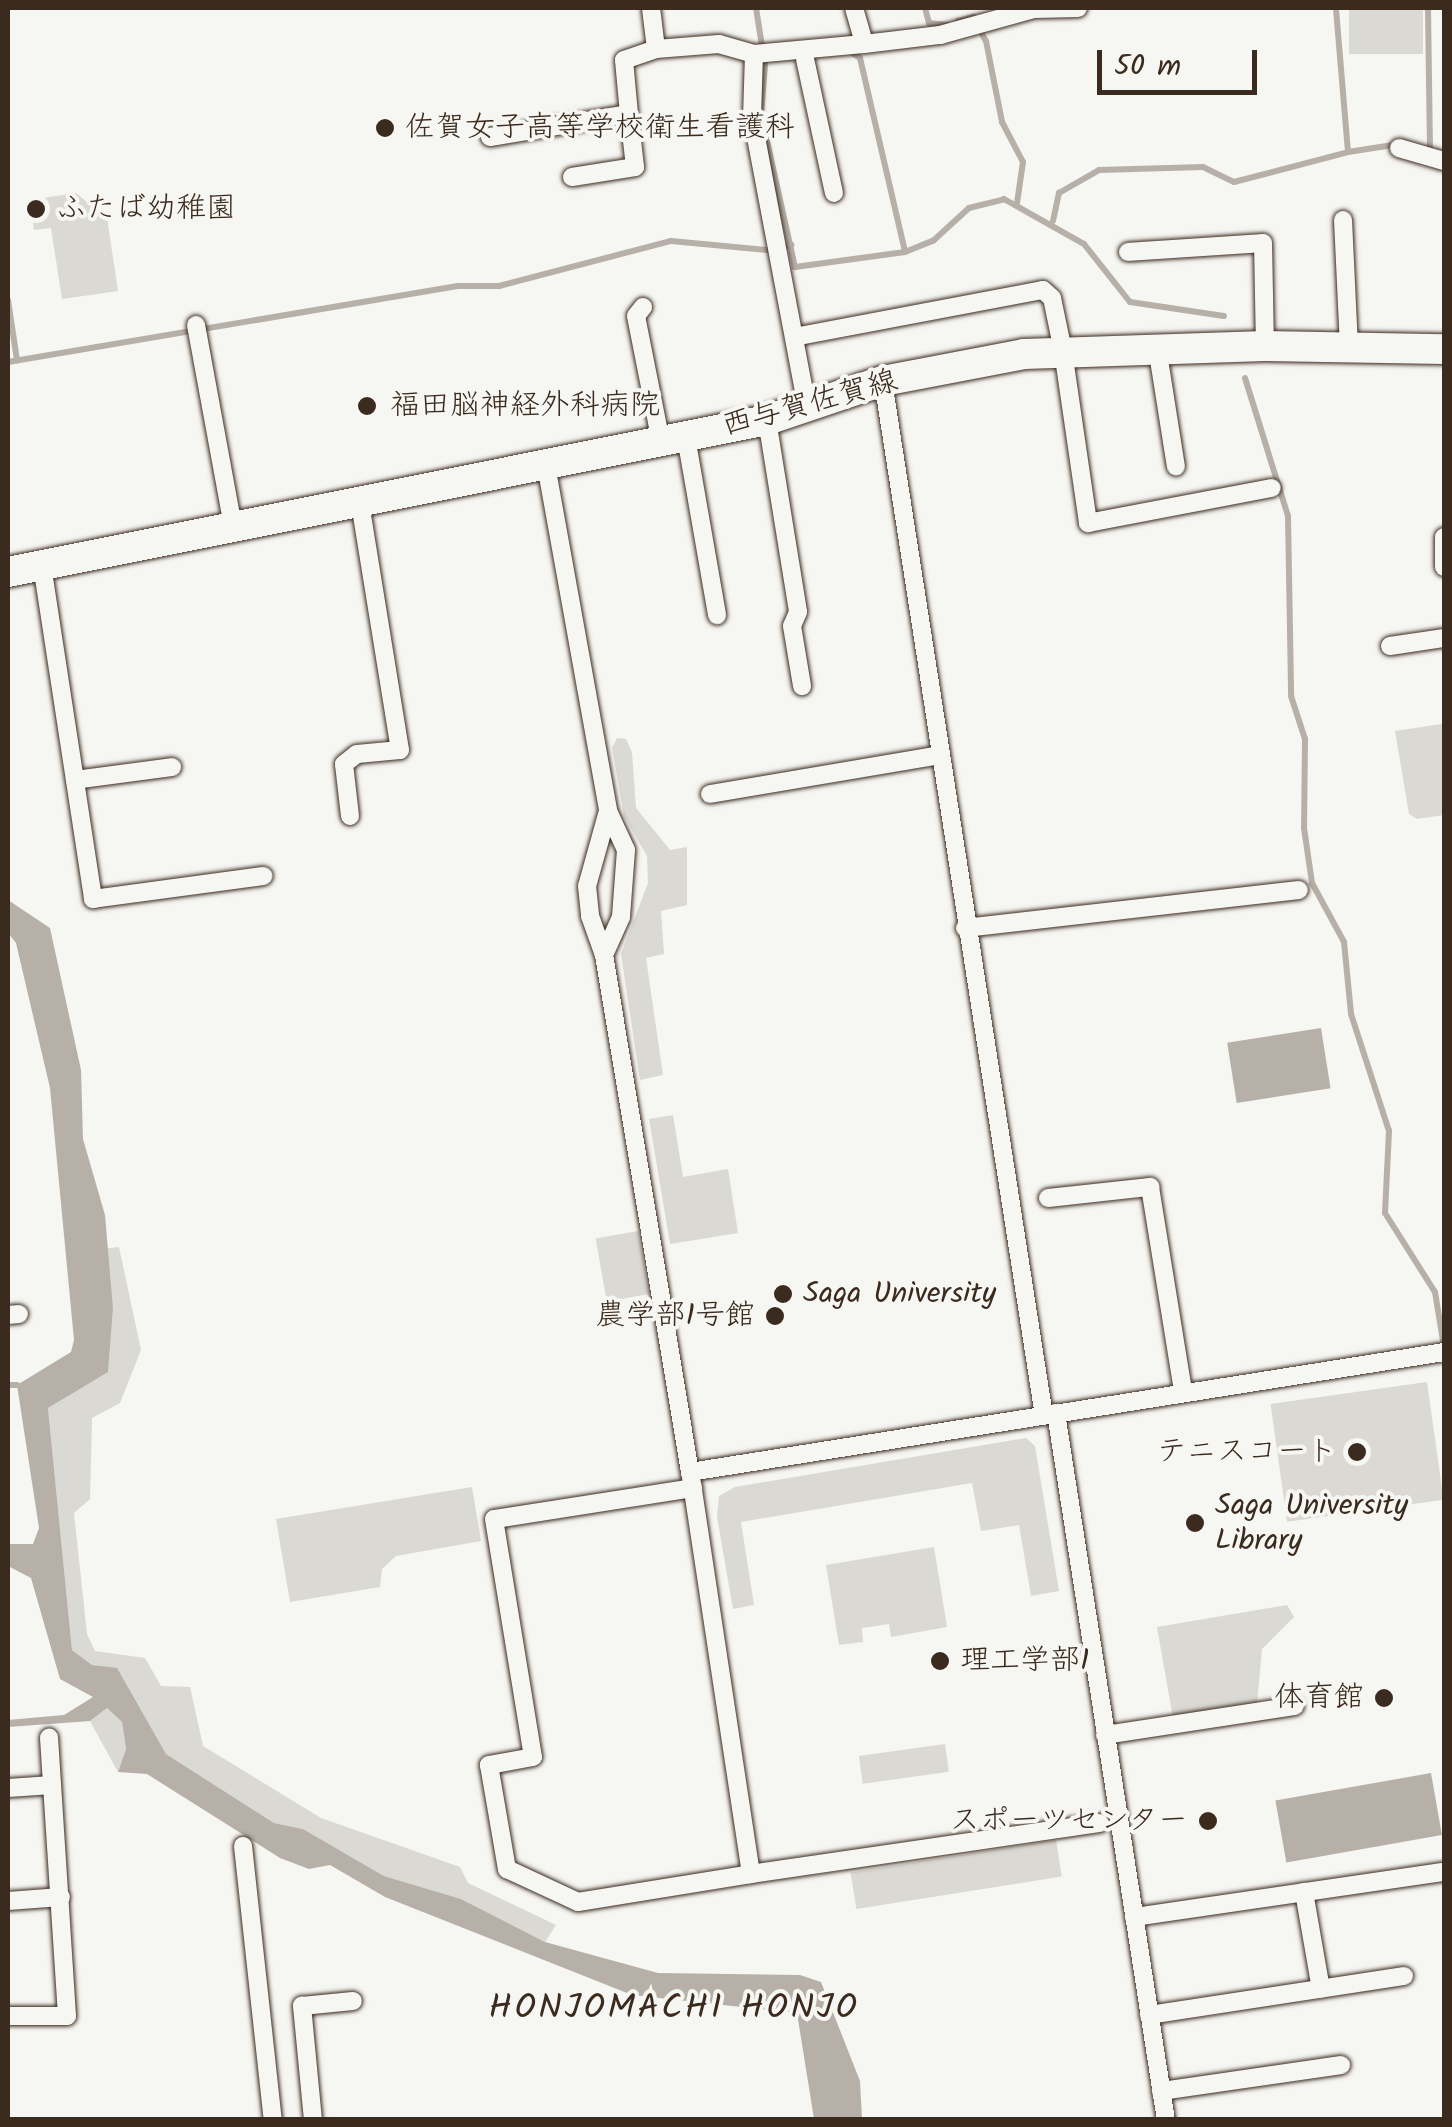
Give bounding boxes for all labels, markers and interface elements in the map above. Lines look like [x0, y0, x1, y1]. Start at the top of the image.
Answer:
scale bar [1102, 30, 1262, 92]
text: 50 m [1114, 43, 1181, 91]
place label: 佐賀女子高等学校衛生看護科 [405, 110, 795, 146]
marker: 佐賀女子高等学校衛生看護科 [374, 117, 396, 139]
place label: ふたば幼稚園 [56, 191, 236, 227]
marker: ふたば幼稚園 [25, 198, 47, 220]
street label: 西与賀佐賀線 [718, 363, 902, 445]
place label: 福田脳神経外科病院 [390, 388, 660, 424]
marker: 福田脳神経外科病院 [354, 393, 380, 419]
place label: Saga University [803, 1276, 996, 1312]
marker: Saga University [772, 1283, 794, 1305]
place label: 農学部1号館 [596, 1298, 755, 1334]
marker: 農学部1号館 [764, 1305, 786, 1327]
place label: テニスコート [1157, 1434, 1337, 1470]
marker: テニスコート [1346, 1441, 1368, 1463]
place label: Saga University Library [1215, 1488, 1408, 1558]
marker: Saga University Library [1184, 1512, 1206, 1534]
place label: 理工学部1 [960, 1643, 1089, 1679]
marker: 理工学部1 [929, 1650, 951, 1672]
place label: 体育館 [1274, 1680, 1364, 1716]
marker: 体育館 [1373, 1687, 1395, 1709]
place label: スポーツセンター [948, 1803, 1188, 1839]
marker: スポーツセンター [1197, 1810, 1219, 1832]
district label: HONJOMACHI HONJO [488, 1988, 860, 2030]

